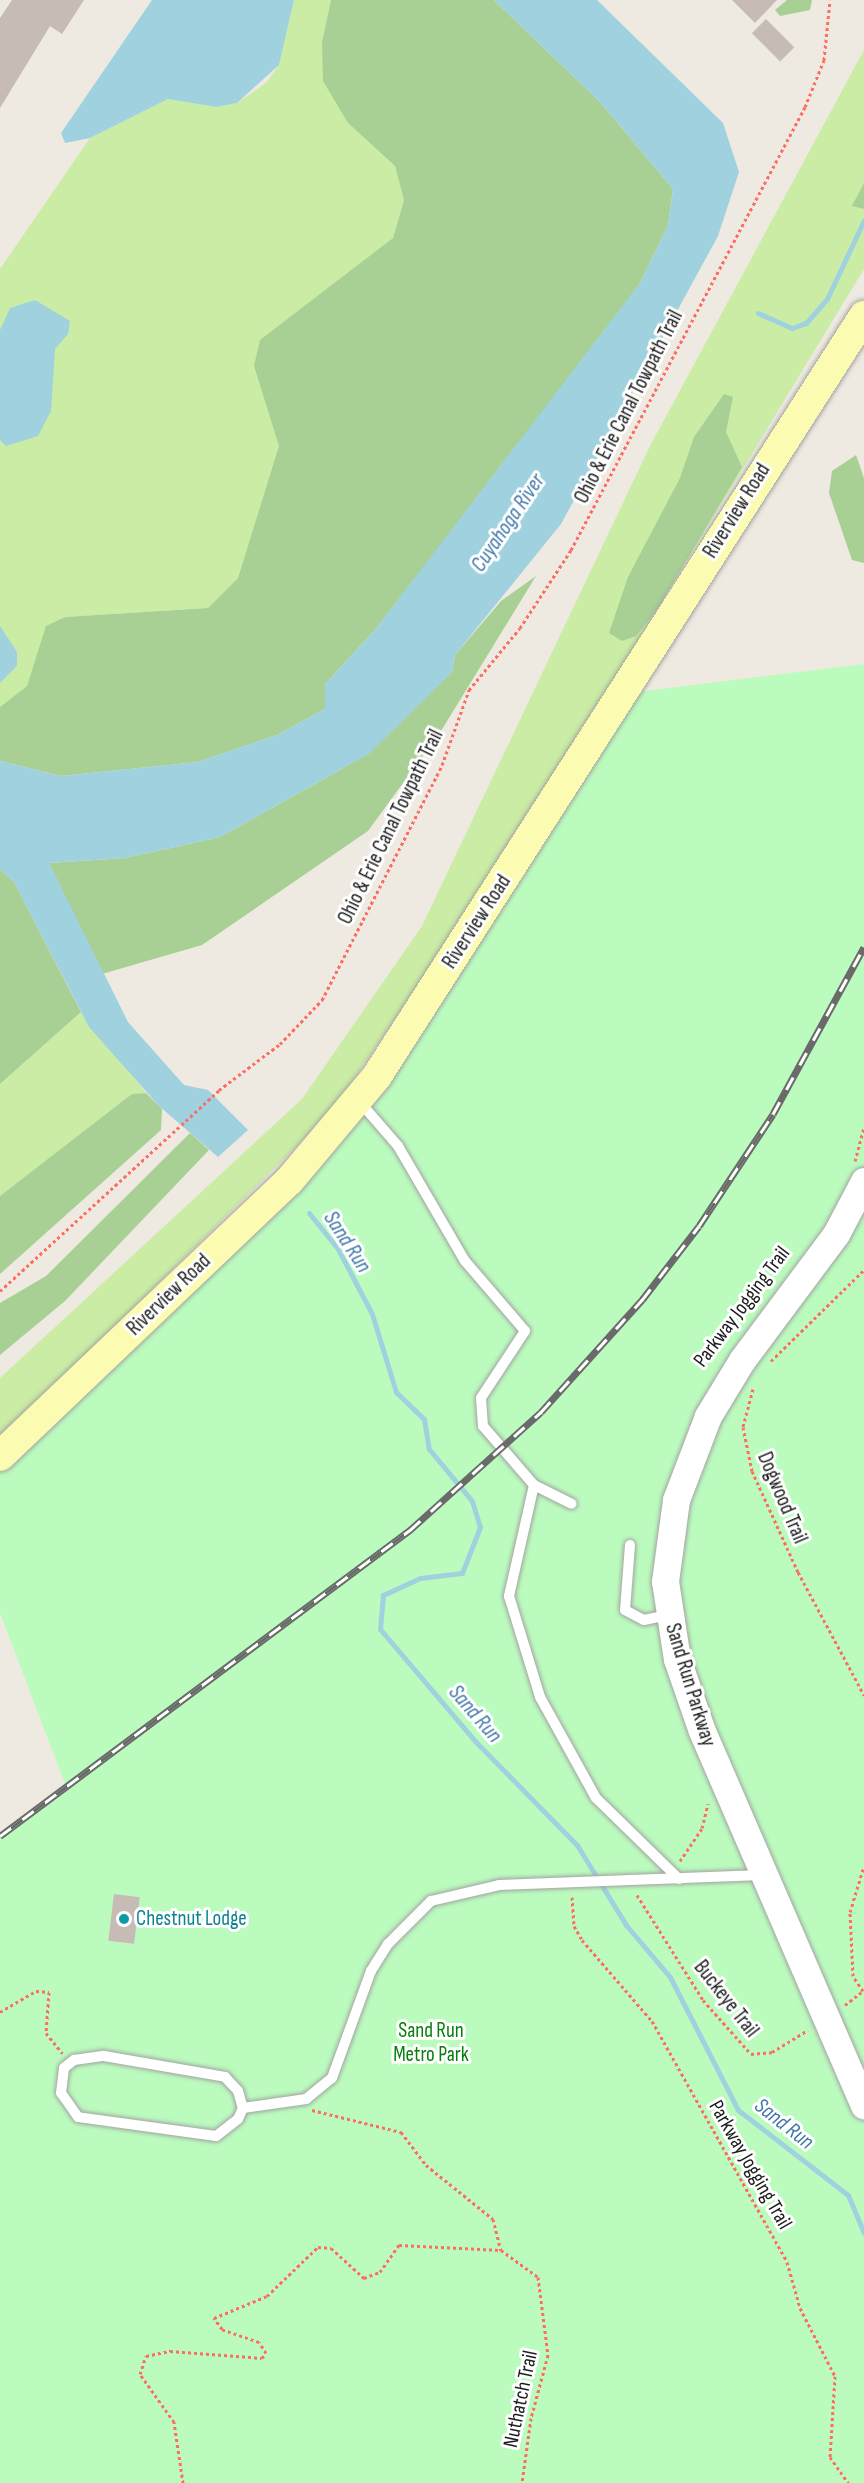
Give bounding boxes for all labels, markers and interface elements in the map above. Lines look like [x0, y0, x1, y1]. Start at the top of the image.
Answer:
street label: Ohio & Erie Canal Towpath Trail [569, 306, 689, 508]
street label: Riverview Road [698, 459, 776, 563]
water label: Cuyahoga River [466, 469, 550, 577]
street label: Ohio & Erie Canal Towpath Trail [333, 726, 449, 928]
street label: Riverview Road [437, 870, 517, 974]
water label: Sand Run [317, 1206, 377, 1278]
street label: Parkway Jogging Trail [688, 1242, 796, 1372]
street label: Riverview Road [122, 1249, 216, 1341]
street label: Dogwood Trail [751, 1448, 813, 1548]
street label: Sand Run Parkway [659, 1620, 721, 1750]
water label: Sand Run [443, 1680, 507, 1748]
place label: Chestnut Lodge [136, 1906, 247, 1932]
marker: Chestnut Lodge [117, 1912, 131, 1926]
street label: Buckeye Trail [688, 1955, 764, 2043]
park label: Sand Run Metro Park [393, 2018, 469, 2068]
water label: Sand Run [749, 2093, 819, 2155]
street label: Parkway Jogging Trail [703, 2096, 797, 2234]
street label: Nuthatch Trail [498, 2348, 544, 2450]

